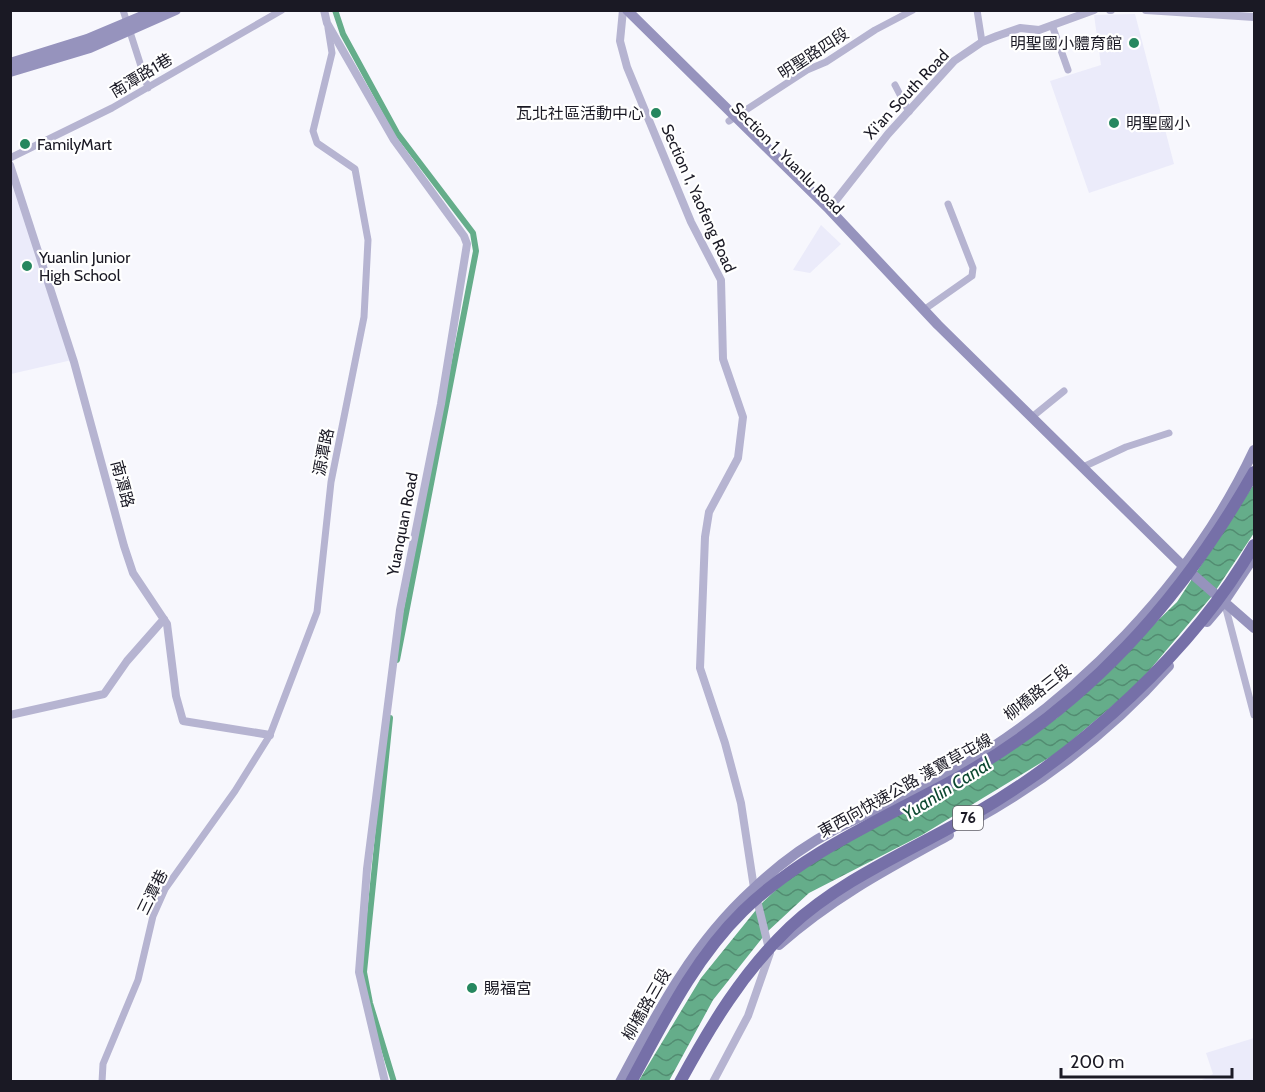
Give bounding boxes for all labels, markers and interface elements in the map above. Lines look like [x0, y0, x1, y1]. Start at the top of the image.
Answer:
street label: 明聖路四段 [775, 24, 852, 83]
place label: 明聖國小體育館 [1010, 34, 1122, 53]
marker: 明聖國小體育館 [1127, 36, 1141, 50]
street label: Xi'an South Road [860, 46, 953, 143]
street label: 南潭路1巷 [107, 49, 176, 101]
street label: Section 1, Yuanlu Road [728, 98, 848, 218]
place label: 瓦北社區活動中心 [516, 104, 644, 123]
marker: 瓦北社區活動中心 [649, 106, 663, 120]
place label: 明聖國小 [1126, 114, 1190, 133]
marker: 明聖國小 [1107, 116, 1121, 130]
street label: Section 1, Yaofeng Road [657, 121, 740, 275]
place label: FamilyMart [37, 135, 113, 154]
marker: FamilyMart [18, 137, 32, 151]
place label: Yuanlin Junior High School [38, 248, 131, 285]
marker: Yuanlin Junior High School [20, 259, 34, 273]
street label: 源潭路 [310, 427, 337, 477]
street label: 南潭路 [107, 458, 138, 510]
street label: Yuanquan Road [383, 471, 422, 579]
street label: 柳橋路三段 [1000, 660, 1075, 725]
street label: 東西向快速公路 漢寶草屯線 [815, 730, 995, 841]
water label: Yuanlin Canal [898, 753, 996, 825]
road number: 76 [953, 806, 983, 830]
street label: 三潭巷 [133, 866, 172, 918]
street label: 柳橋路三段 [618, 965, 675, 1044]
place label: 賜福宮 [484, 979, 532, 998]
marker: 賜福宮 [465, 981, 479, 995]
scale bar [1061, 1041, 1232, 1079]
text: 200 m [1070, 1051, 1124, 1073]

